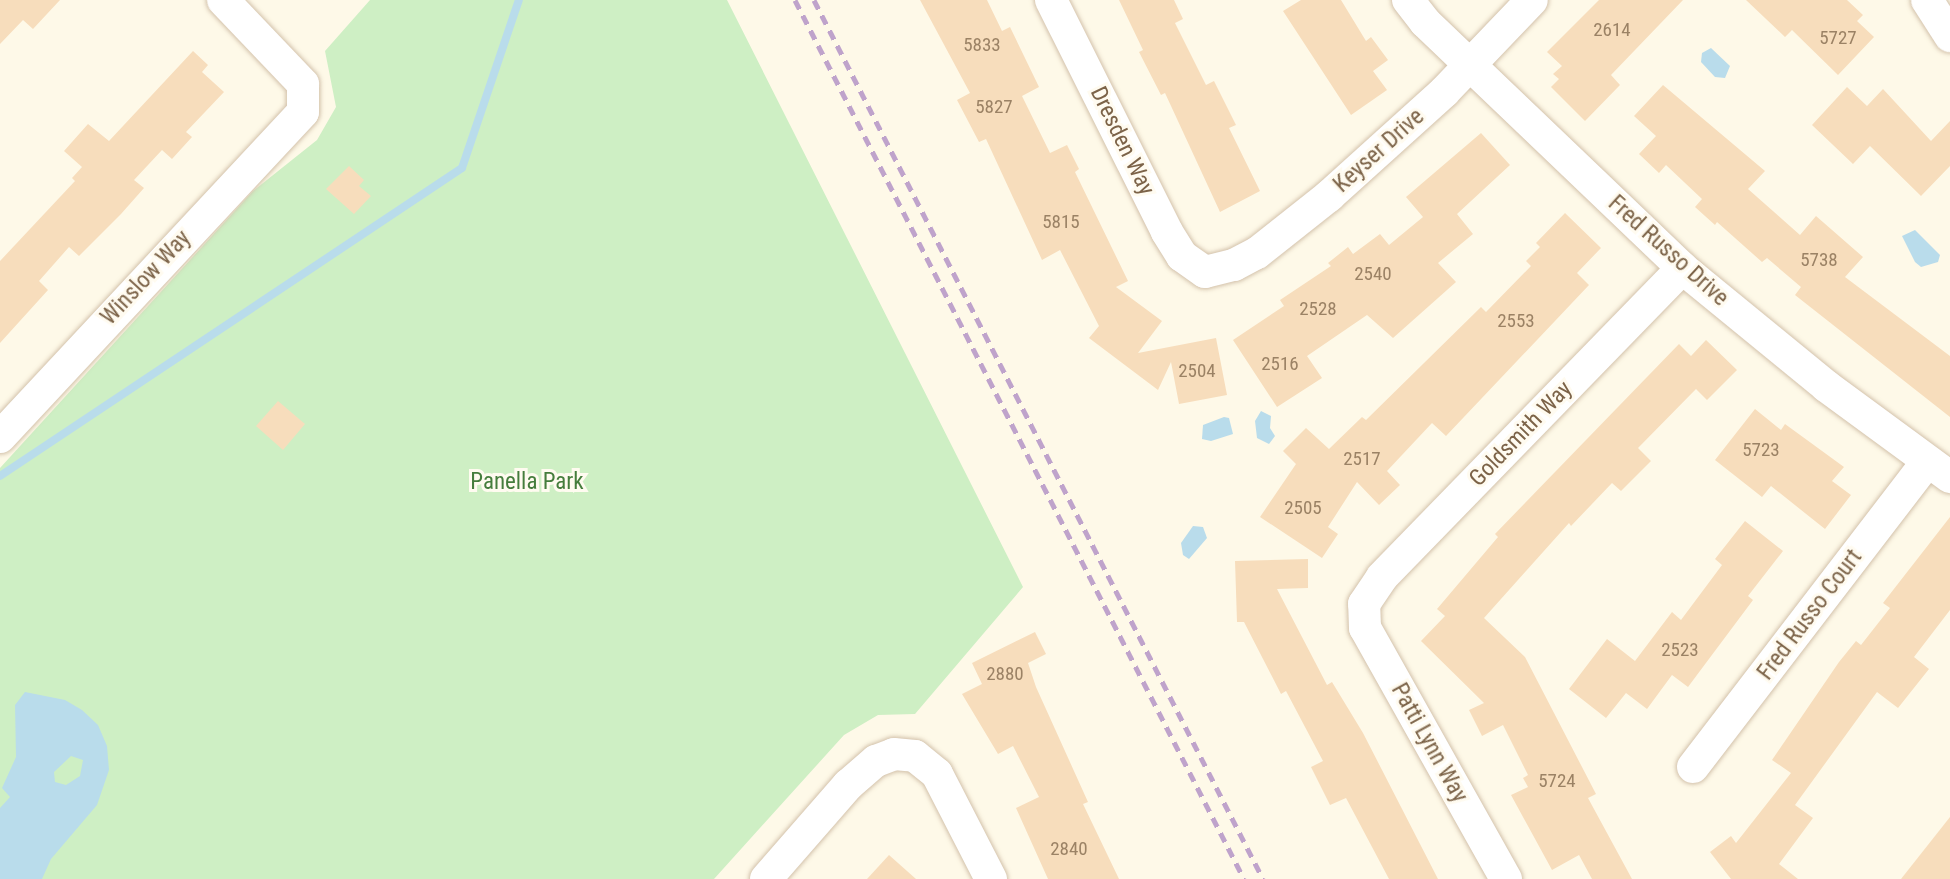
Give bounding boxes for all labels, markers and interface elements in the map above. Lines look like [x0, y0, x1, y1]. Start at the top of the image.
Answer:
house number: 2614 [1593, 19, 1631, 41]
house number: 5727 [1819, 27, 1857, 49]
house number: 5833 [963, 34, 1001, 56]
street label: Dresden Way [1084, 82, 1160, 200]
house number: 5827 [975, 96, 1013, 118]
street label: Keyser Drive [1328, 103, 1430, 199]
street label: Fred Russo Drive [1602, 190, 1734, 312]
house number: 5815 [1042, 211, 1080, 233]
street label: Winslow Way [95, 225, 197, 331]
house number: 5738 [1800, 249, 1838, 271]
house number: 2540 [1354, 263, 1392, 285]
house number: 2528 [1299, 298, 1337, 320]
house number: 2553 [1497, 310, 1535, 332]
house number: 2516 [1261, 353, 1299, 375]
house number: 2504 [1178, 360, 1216, 382]
street label: Goldsmith Way [1464, 376, 1578, 492]
house number: 5723 [1742, 439, 1780, 461]
house number: 2517 [1343, 448, 1381, 470]
park label: Panella Park [470, 468, 584, 496]
house number: 2505 [1284, 497, 1322, 519]
street label: Fred Russo Court [1752, 544, 1868, 686]
house number: 2523 [1661, 639, 1699, 661]
house number: 2880 [986, 663, 1024, 685]
street label: Patti Lynn Way [1385, 679, 1473, 807]
house number: 5724 [1538, 770, 1576, 792]
house number: 2840 [1050, 838, 1088, 860]

